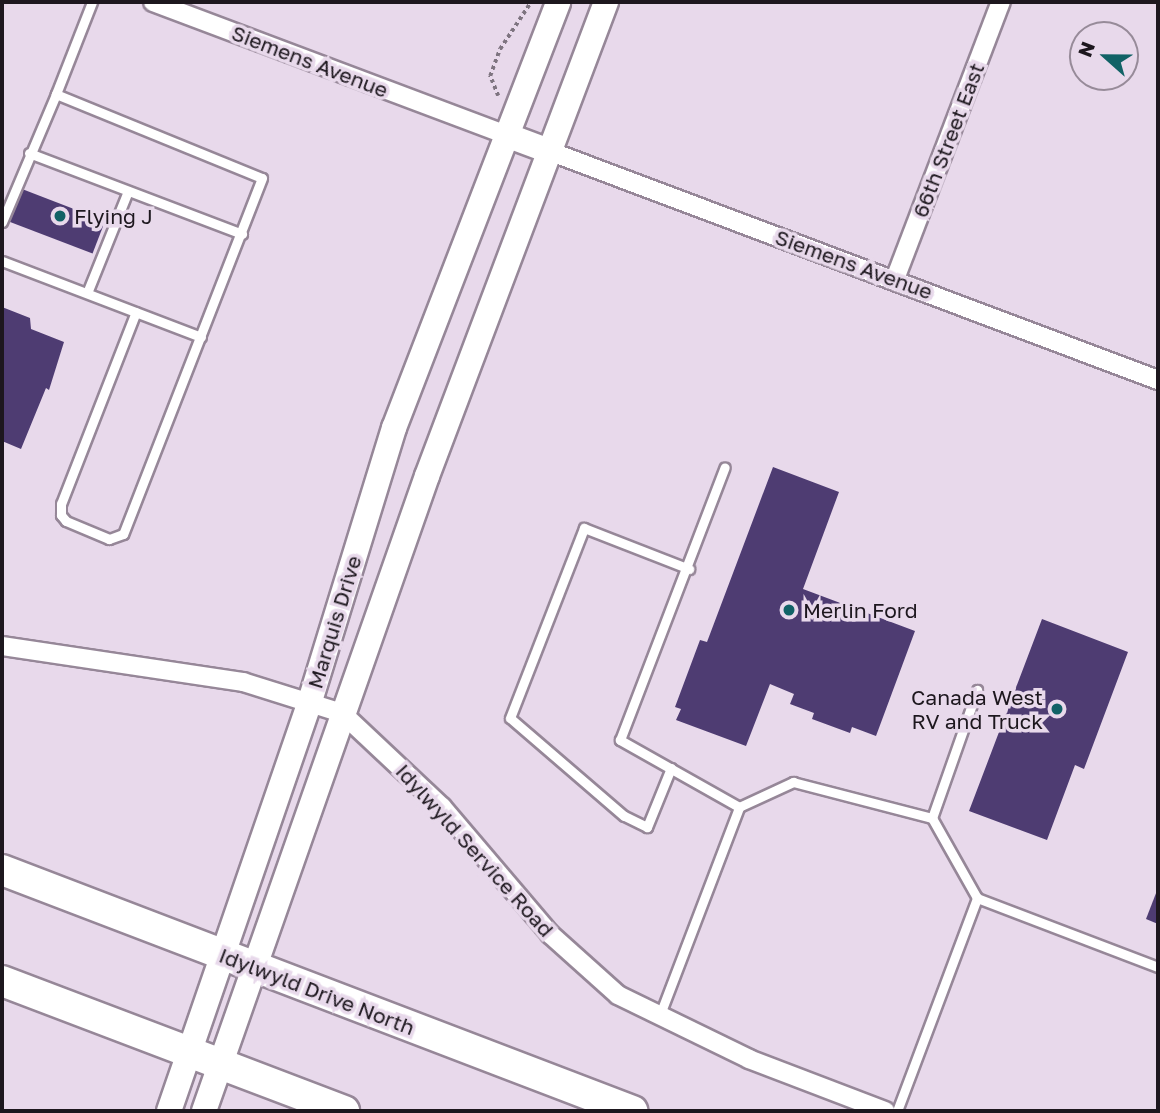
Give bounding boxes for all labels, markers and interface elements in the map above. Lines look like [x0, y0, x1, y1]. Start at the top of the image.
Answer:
street label: Siemens Avenue [228, 20, 392, 102]
north arrow [1069, 21, 1139, 91]
text: N [1072, 38, 1099, 60]
street label: 66th Street East [907, 59, 989, 221]
place label: Flying J [74, 203, 153, 229]
marker: Flying J [52, 208, 68, 224]
street label: Siemens Avenue [772, 224, 936, 304]
street label: Marquis Drive [302, 553, 366, 691]
place label: Merlin Ford [803, 597, 918, 623]
marker: Merlin Ford [781, 602, 797, 618]
place label: Canada West RV and Truck [911, 684, 1043, 734]
marker: Canada West RV and Truck [1049, 701, 1065, 717]
street label: Idylwyld Service Road [391, 758, 559, 942]
street label: Idylwyld Drive North [216, 942, 418, 1040]

